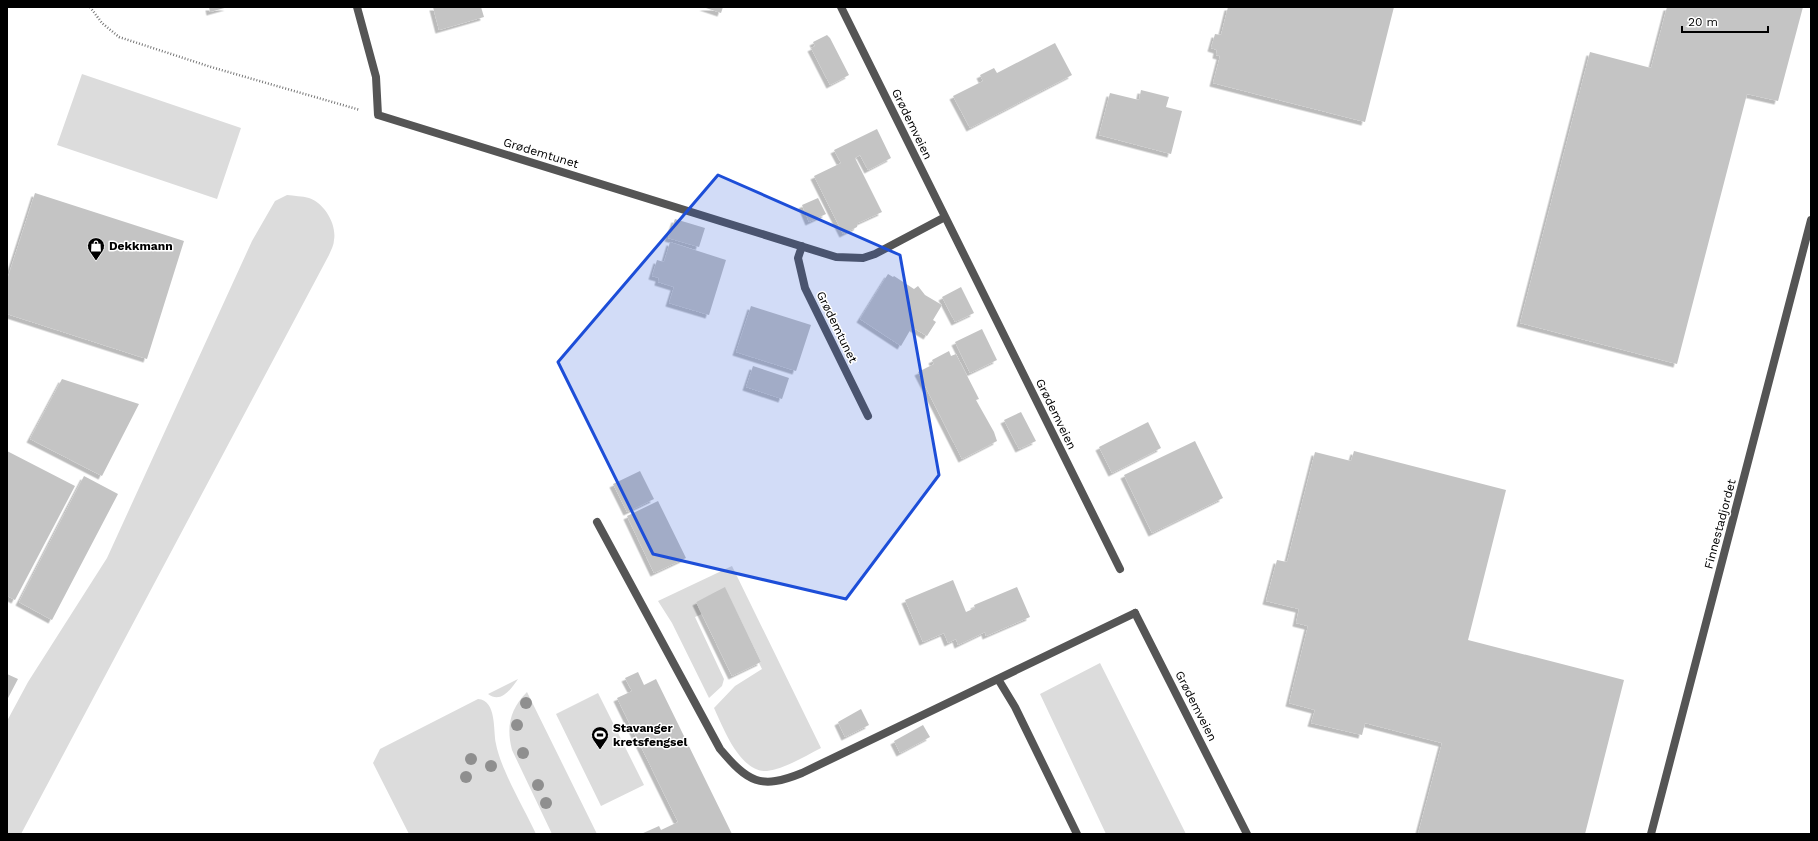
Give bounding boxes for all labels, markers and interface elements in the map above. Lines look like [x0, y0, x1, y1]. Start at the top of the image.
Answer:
scale bar [1682, 8, 1768, 34]
text: 20 m [1688, 15, 1718, 29]
street label: Grødemveien [889, 86, 935, 162]
street label: Grødemtunet [502, 135, 580, 171]
shop icon: Dekkmann [86, 236, 106, 261]
place label: Dekkmann [109, 239, 173, 253]
street label: Grødemtunet [814, 289, 860, 365]
street label: Grødemveien [1033, 376, 1079, 452]
street label: Finnestadjordet [1701, 478, 1739, 570]
street label: Grødemveien [1172, 669, 1220, 743]
place label: Stavanger kretsfengsel [613, 721, 687, 749]
sports icon: Stavanger kretsfengsel [590, 725, 610, 750]

